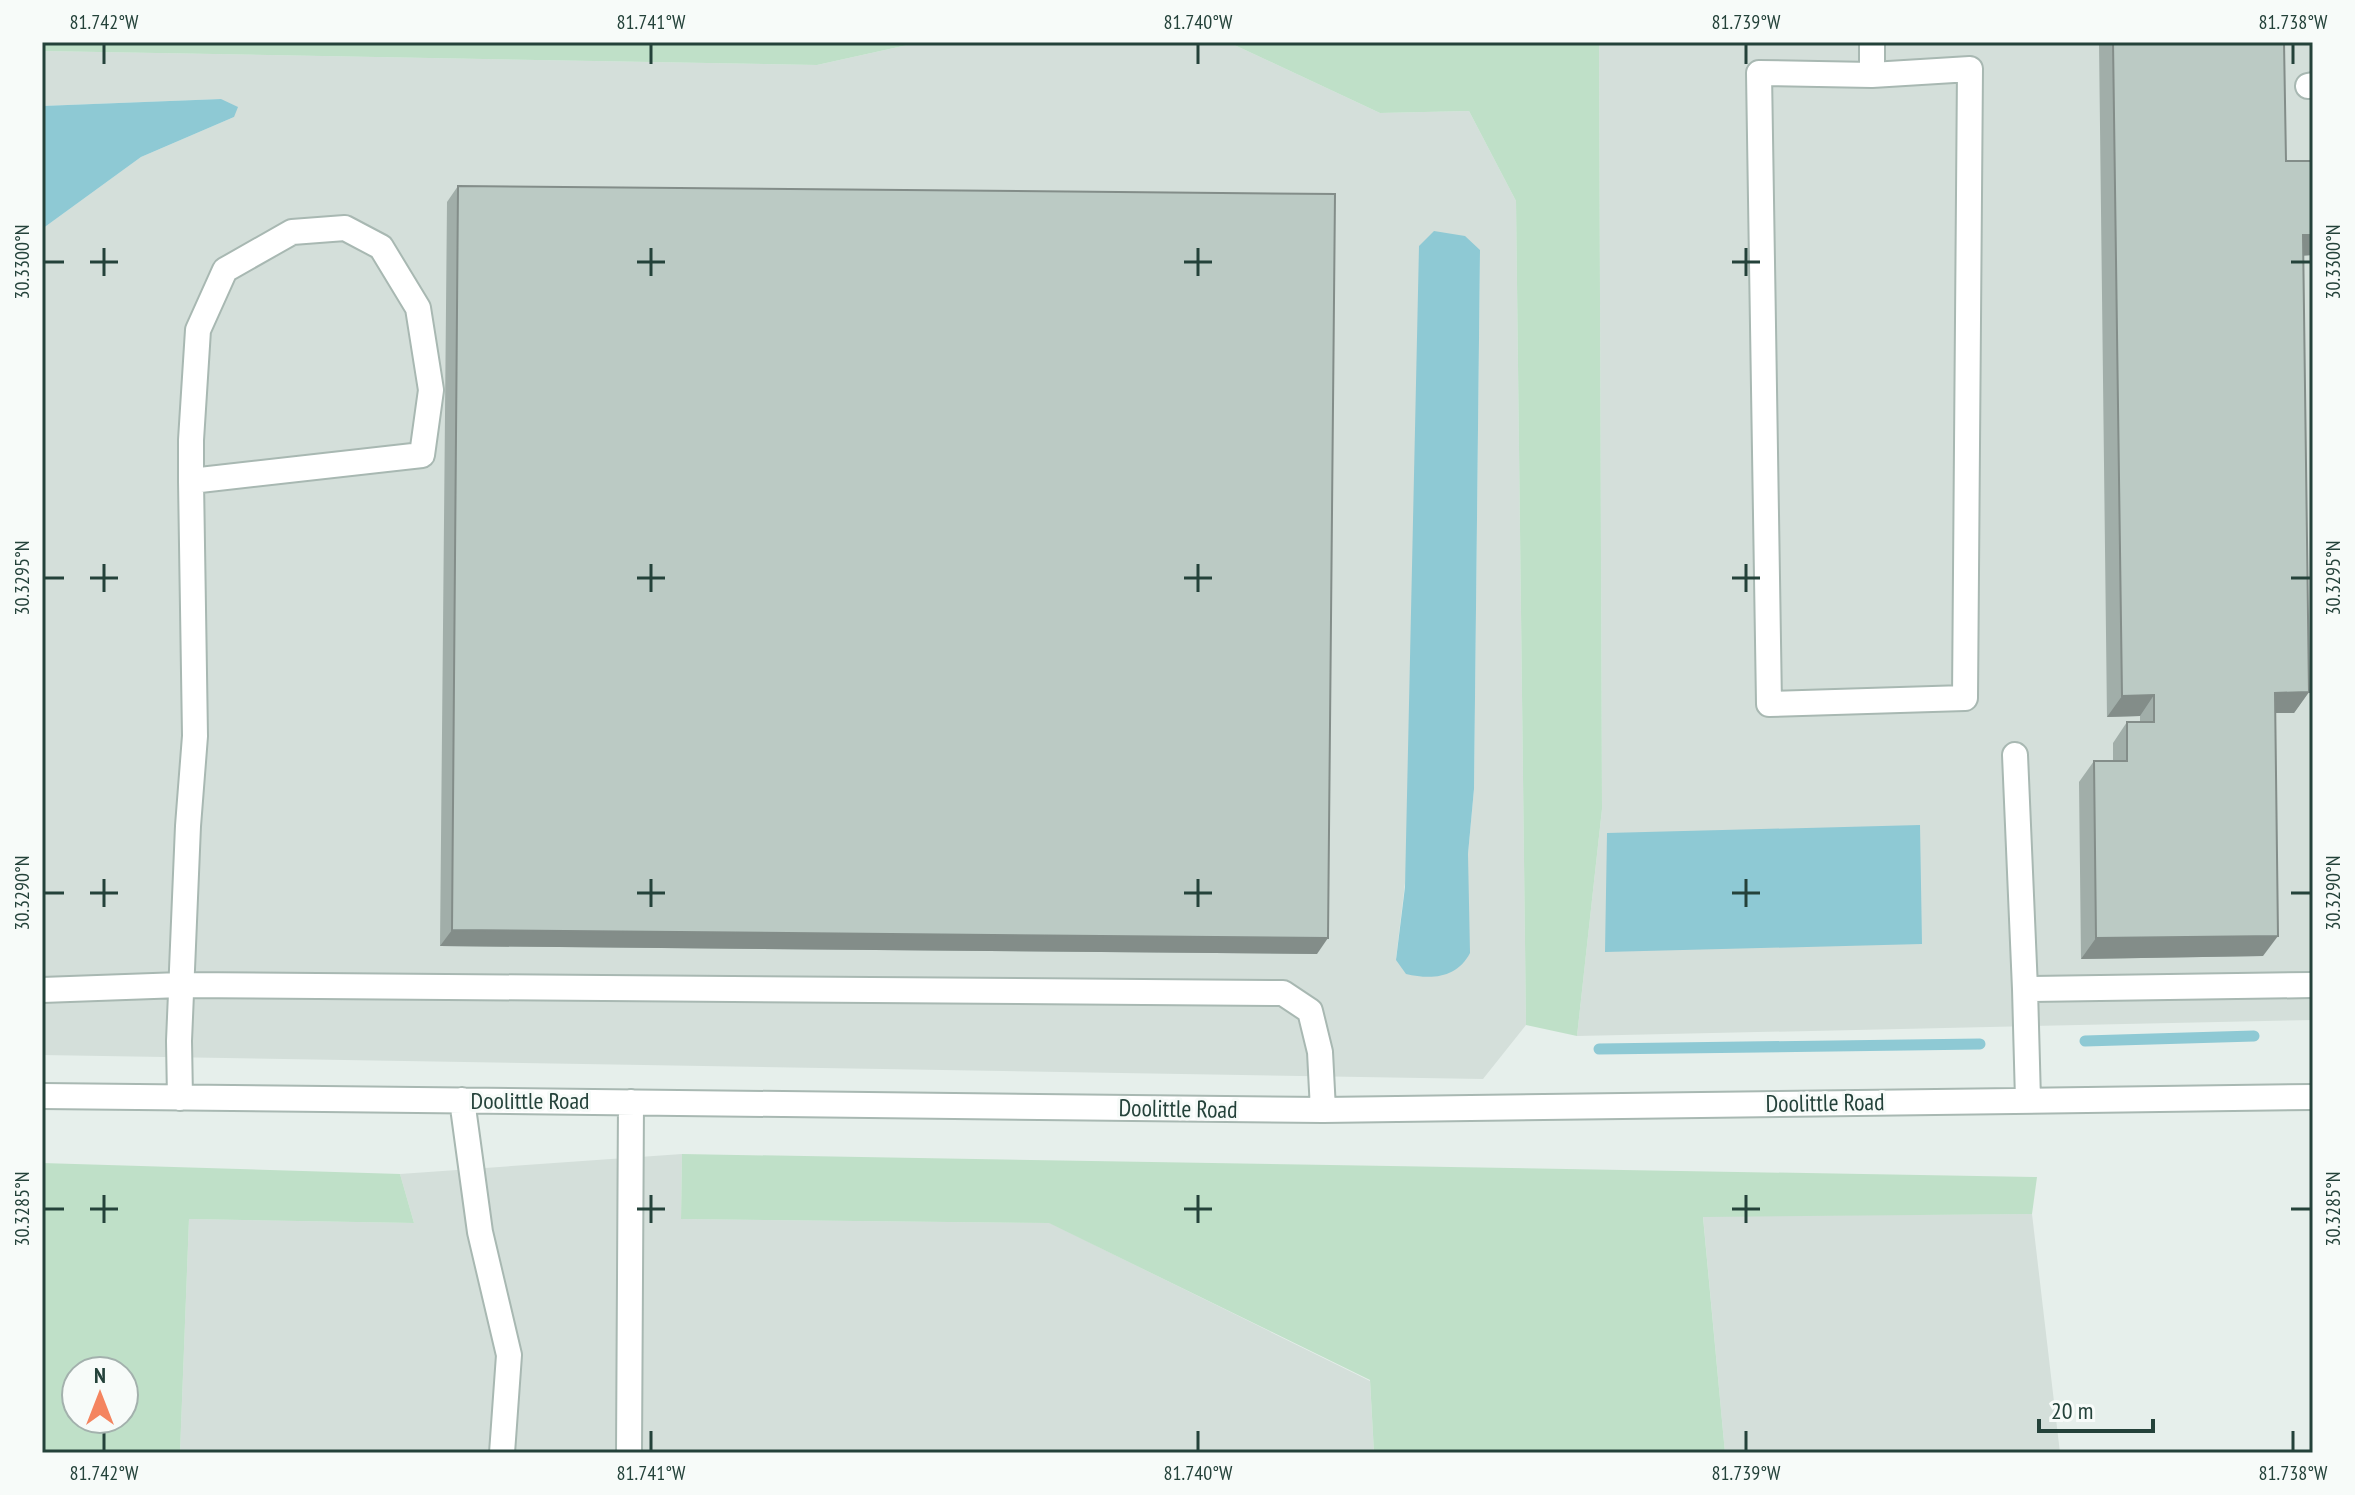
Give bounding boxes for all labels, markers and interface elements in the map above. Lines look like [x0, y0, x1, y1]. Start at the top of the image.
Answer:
text: 81.742°W [70, 9, 139, 35]
text: 81.741°W [617, 9, 686, 35]
text: 81.740°W [1164, 9, 1233, 35]
text: 81.739°W [1712, 9, 1781, 35]
text: 81.738°W [2259, 9, 2328, 35]
text: 30.3300°N [9, 224, 35, 300]
text: 30.3300°N [2320, 224, 2346, 300]
text: 30.3295°N [9, 540, 35, 616]
text: 30.3295°N [2320, 540, 2346, 616]
text: 30.3290°N [9, 855, 35, 931]
text: 30.3290°N [2320, 855, 2346, 931]
street label: Doolittle Road [471, 1085, 589, 1116]
street label: Doolittle Road [1765, 1086, 1885, 1119]
street label: Doolittle Road [1118, 1092, 1238, 1125]
text: 30.3285°N [9, 1171, 35, 1247]
text: 30.3285°N [2320, 1171, 2346, 1247]
north arrow [60, 1355, 140, 1435]
text: N [94, 1361, 106, 1389]
scale bar [2039, 1383, 2153, 1433]
text: 20 m [2051, 1395, 2093, 1426]
text: 81.742°W [70, 1460, 139, 1486]
text: 81.741°W [617, 1460, 686, 1486]
text: 81.740°W [1164, 1460, 1233, 1486]
text: 81.739°W [1712, 1460, 1781, 1486]
text: 81.738°W [2259, 1460, 2328, 1486]

